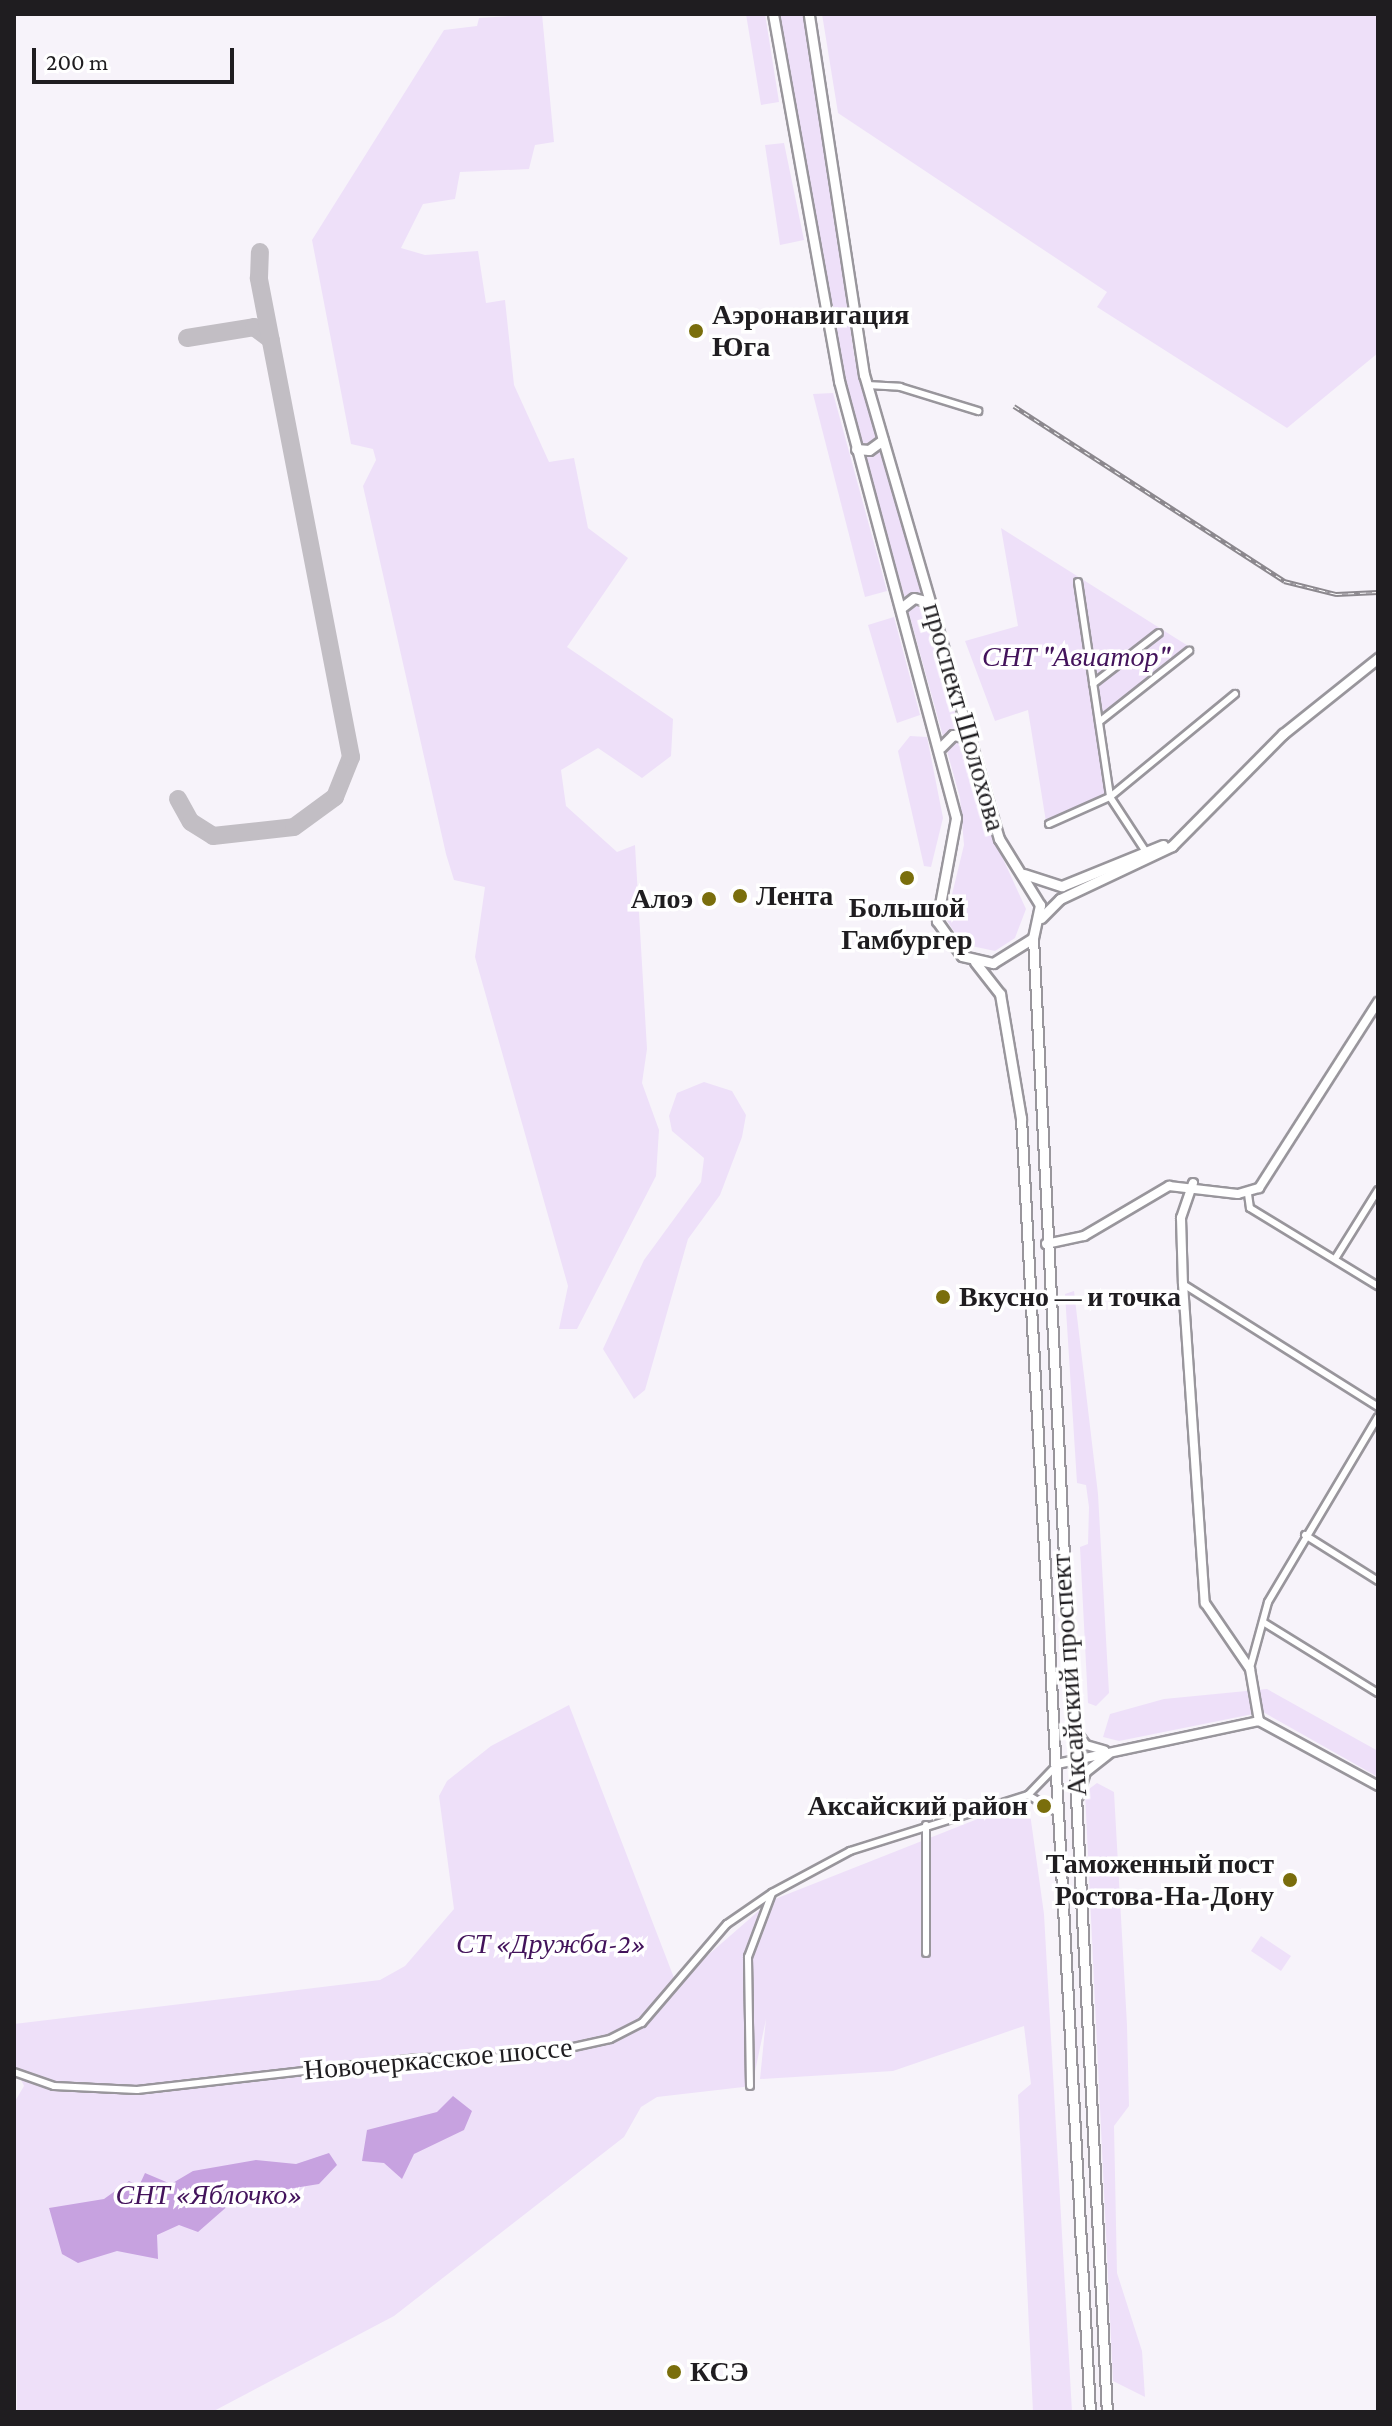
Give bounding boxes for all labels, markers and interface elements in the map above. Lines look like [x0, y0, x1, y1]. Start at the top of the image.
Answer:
scale bar [36, 32, 238, 82]
text: 200 m [46, 48, 108, 75]
place label: Аэронавигация Юга [712, 298, 909, 364]
marker: Аэронавигация Юга [687, 322, 705, 340]
street label: проспект Шолохова [915, 599, 1013, 835]
park label: СНТ "Авиатор" [982, 640, 1170, 674]
marker: Большой Гамбургер [898, 869, 916, 887]
place label: Лента [756, 879, 833, 913]
place label: Алоэ [631, 882, 693, 916]
marker: Лента [731, 887, 749, 905]
marker: Алоэ [700, 890, 718, 908]
place label: Большой Гамбургер [841, 891, 973, 957]
place label: Вкусно — и точка [959, 1280, 1181, 1314]
marker: Вкусно — и точка [934, 1288, 952, 1306]
street label: Аксайский проспект [1044, 1552, 1094, 1798]
place label: Аксайский район [807, 1789, 1028, 1823]
marker: Аксайский район [1035, 1797, 1053, 1815]
place label: Таможенный пост Ростова-На-Дону [1046, 1847, 1274, 1913]
marker: Таможенный пост Ростова-На-Дону [1281, 1871, 1299, 1889]
park label: СТ «Дружба-2» [456, 1927, 646, 1961]
street label: Новочеркасское шоссе [302, 2031, 574, 2087]
park label: СНТ «Яблочко» [115, 2178, 303, 2212]
place label: КСЭ [690, 2355, 749, 2389]
marker: КСЭ [665, 2363, 683, 2381]

